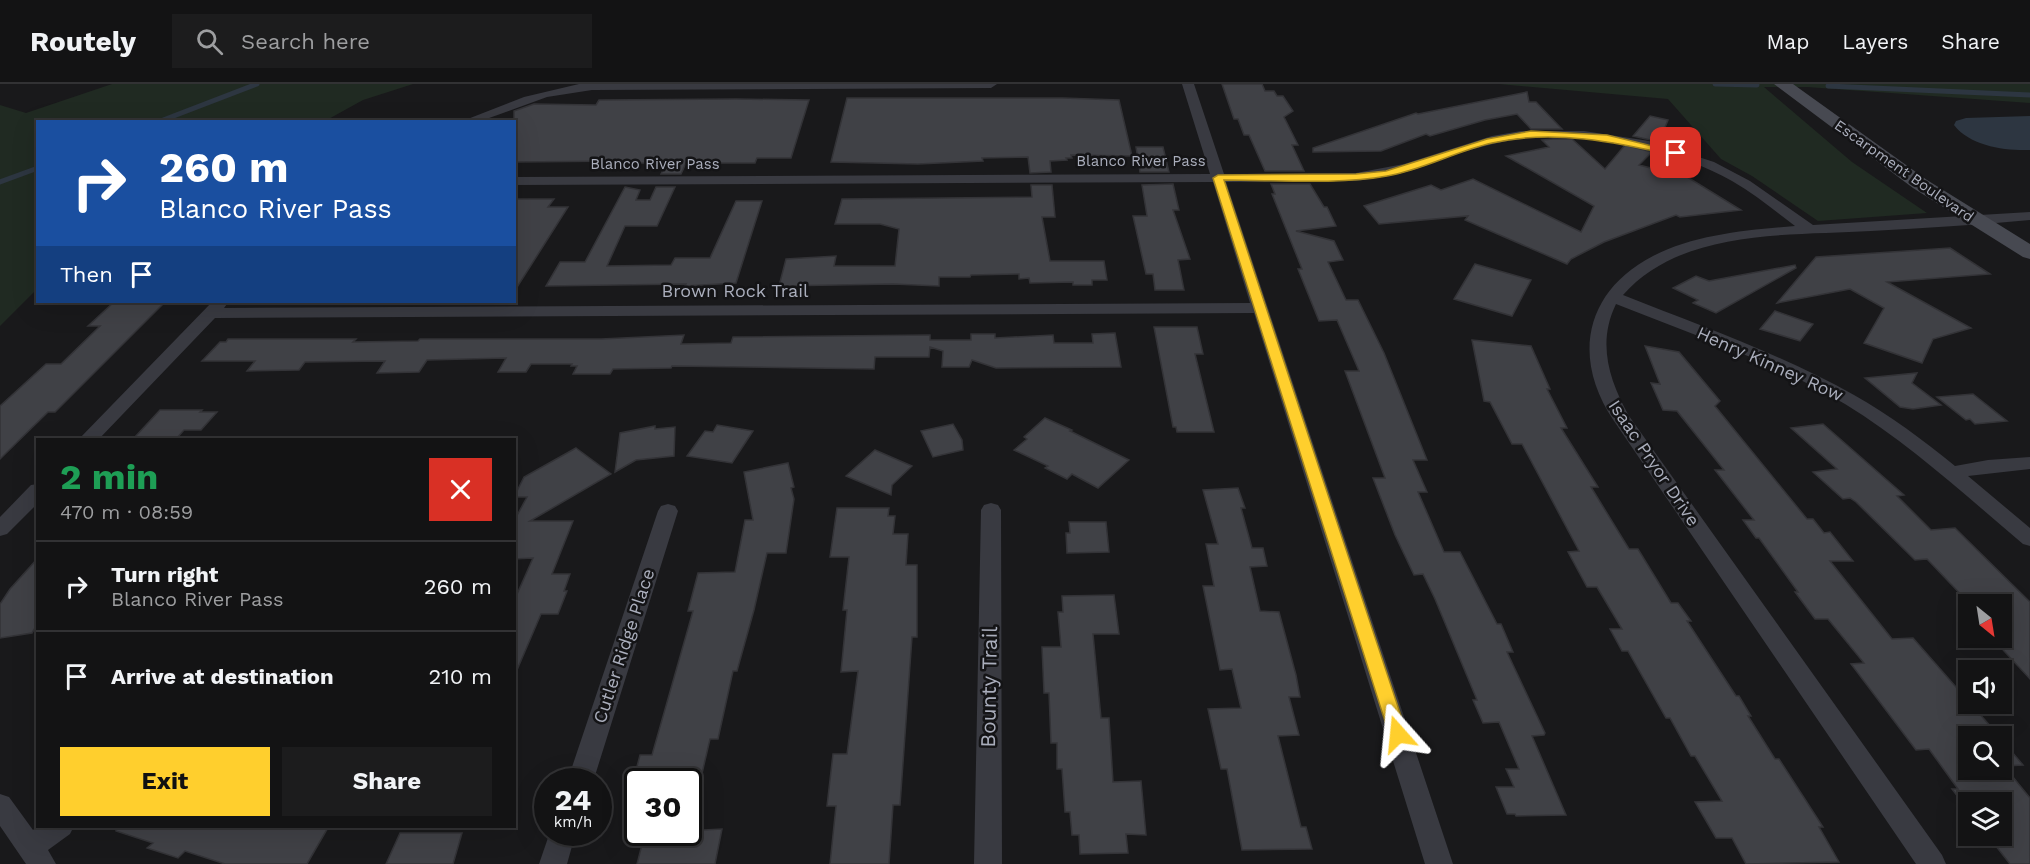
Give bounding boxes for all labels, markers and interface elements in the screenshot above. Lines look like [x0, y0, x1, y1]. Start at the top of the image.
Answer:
search box [172, 14, 592, 68]
text: Routely [30, 25, 136, 58]
icon: search [193, 25, 226, 58]
text: Search here [241, 29, 370, 54]
text: Map [1766, 29, 1809, 54]
text: Layers [1842, 29, 1908, 54]
text: Share [1941, 29, 2000, 54]
street label: Escarpment Boulevard [1831, 116, 1977, 226]
pin [1650, 127, 1701, 178]
icon: arrive [1659, 136, 1692, 169]
text: 260 m [159, 143, 289, 192]
icon: right [60, 144, 138, 222]
street label: Blanco River Pass [1076, 152, 1206, 170]
street label: Blanco River Pass [590, 155, 720, 173]
text: Blanco River Pass [159, 193, 392, 225]
icon: arrive [125, 258, 158, 291]
text: Then [60, 262, 113, 287]
street label: Brown Rock Trail [662, 280, 809, 301]
street label: Henry Kinney Row [1694, 322, 1847, 405]
street label: Isaac Pryor Drive [1604, 396, 1704, 530]
text: 2 min [60, 456, 158, 498]
button: close [429, 458, 492, 521]
text: 470 m · 08:59 [60, 500, 193, 524]
text: Turn right [111, 562, 218, 587]
street label: Cutler Ridge Place [589, 566, 658, 726]
icon: right [60, 570, 93, 603]
text: 260 m [424, 574, 492, 599]
text: Blanco River Pass [111, 587, 283, 611]
north arrow [1958, 594, 2012, 648]
map controls [1958, 594, 2012, 846]
street label: Bounty Trail [975, 626, 1002, 748]
icon: arrive [60, 660, 93, 693]
button: sound [1958, 660, 2012, 714]
text: Arrive at destination [111, 664, 334, 689]
text: 210 m [428, 664, 492, 689]
position arrow [1366, 702, 1430, 766]
button: search [1958, 726, 2012, 780]
button: Exit [60, 747, 270, 816]
button: Share [282, 747, 492, 816]
speed limit sign: 30 [624, 768, 702, 846]
text: 24 [555, 782, 591, 817]
button: layers [1958, 792, 2012, 846]
text: km/h [554, 813, 592, 831]

